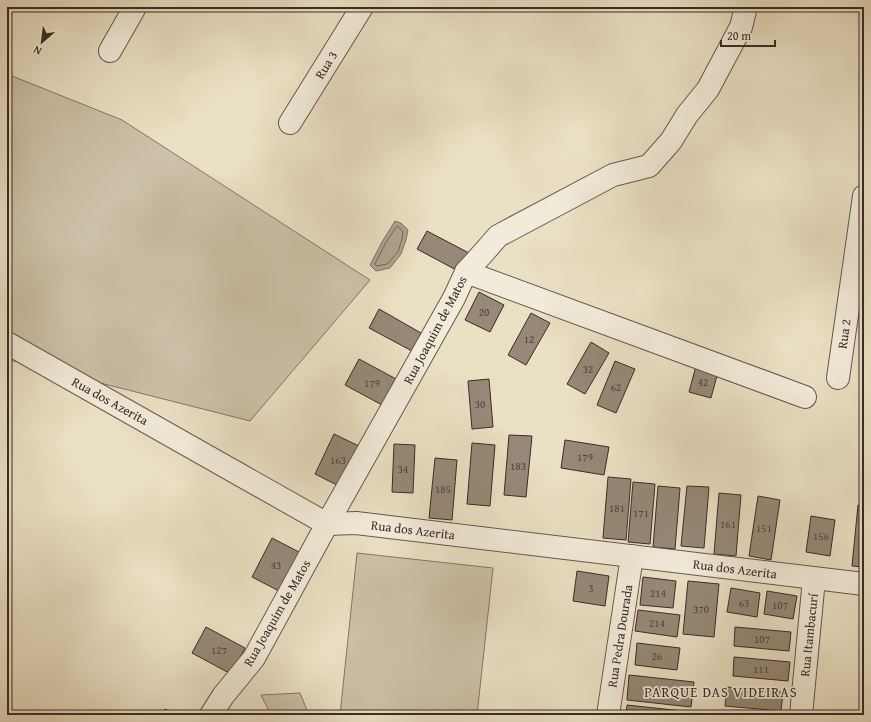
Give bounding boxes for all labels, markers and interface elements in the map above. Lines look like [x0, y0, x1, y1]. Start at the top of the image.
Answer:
north arrow [22, 22, 62, 62]
scale bar [721, 22, 775, 48]
text: 20 m [727, 27, 751, 44]
text: N [30, 42, 44, 60]
street label: Rua 3 [310, 47, 342, 83]
street label: Rua Joaquim de Matos [398, 272, 472, 388]
house number: 20 [479, 304, 489, 320]
street label: Rua 2 [833, 318, 855, 350]
house number: 12 [524, 331, 534, 347]
house number: 32 [583, 361, 593, 377]
street label: Rua dos Azerita [68, 372, 152, 430]
house number: 42 [698, 374, 708, 390]
house number: 179 [364, 375, 380, 391]
house number: 62 [611, 379, 621, 395]
house number: 30 [475, 396, 485, 412]
house number: 179 [577, 449, 593, 465]
house number: 163 [330, 452, 346, 468]
house number: 183 [510, 458, 526, 474]
house number: 34 [398, 461, 408, 477]
house number: 185 [435, 481, 451, 497]
house number: 181 [609, 500, 625, 516]
house number: 171 [633, 505, 649, 521]
street label: Rua dos Azerita [370, 515, 457, 545]
house number: 161 [720, 516, 736, 532]
house number: 151 [756, 520, 772, 536]
house number: 156 [813, 528, 829, 544]
street label: Rua dos Azerita [692, 554, 779, 584]
street label: Rua Joaquim de Matos [239, 556, 315, 670]
house number: 43 [271, 557, 281, 573]
house number: 3 [588, 580, 594, 596]
street label: Rua Pedra Dourada [602, 582, 638, 689]
house number: 214 [650, 585, 666, 601]
street label: Rua Itambacurí [795, 592, 823, 678]
house number: 63 [739, 595, 749, 611]
house number: 107 [772, 597, 788, 613]
house number: 370 [693, 601, 709, 617]
house number: 214 [649, 615, 665, 631]
house number: 107 [754, 631, 770, 647]
house number: 127 [211, 642, 227, 658]
house number: 26 [652, 648, 662, 664]
house number: 111 [753, 661, 769, 677]
district label: PARQUE DAS VIDEIRAS [644, 682, 798, 702]

